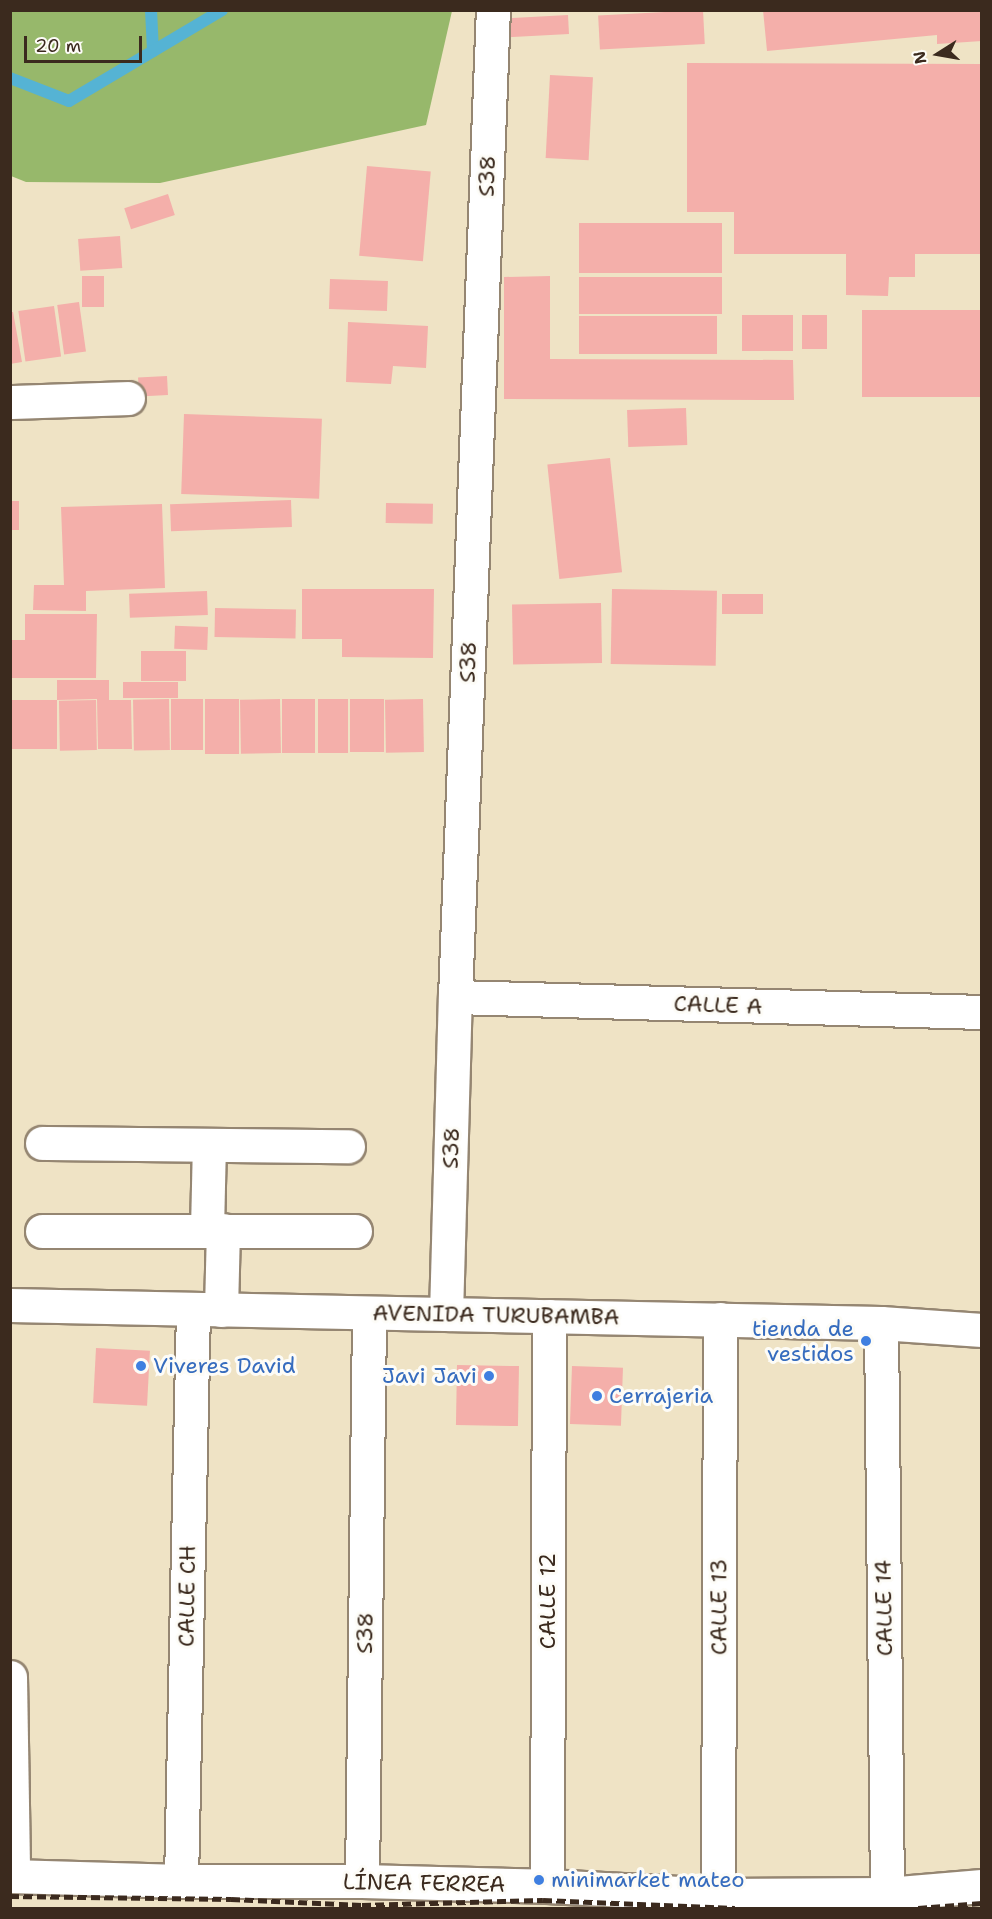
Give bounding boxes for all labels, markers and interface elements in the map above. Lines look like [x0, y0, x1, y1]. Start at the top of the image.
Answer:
scale bar [27, 24, 146, 62]
north arrow [908, 24, 968, 84]
text: 20 m [35, 34, 81, 58]
text: N [908, 49, 931, 66]
street label: S38 [473, 155, 501, 197]
street label: S38 [454, 641, 482, 683]
street label: CALLE A [673, 990, 763, 1020]
street label: S38 [437, 1127, 465, 1169]
street label: AVENIDA TURUBAMBA [372, 1300, 620, 1330]
place label: tienda de vestidos [752, 1315, 854, 1366]
marker: tienda de vestidos [859, 1334, 873, 1348]
place label: Viveres David [153, 1353, 296, 1379]
marker: Viveres David [134, 1359, 148, 1373]
place label: Javi Javi [382, 1363, 477, 1389]
marker: Javi Javi [482, 1369, 496, 1383]
place label: Cerrajeria [609, 1383, 713, 1409]
marker: Cerrajeria [590, 1389, 604, 1403]
street label: CALLE CH [173, 1545, 201, 1647]
street label: CALLE 12 [535, 1553, 561, 1649]
street label: CALLE 13 [706, 1559, 732, 1655]
street label: CALLE 14 [870, 1560, 898, 1656]
street label: S38 [351, 1612, 379, 1654]
place label: minimarket mateo [551, 1867, 745, 1893]
street label: LÍNEA FERREA [343, 1868, 505, 1898]
marker: minimarket mateo [532, 1873, 546, 1887]

